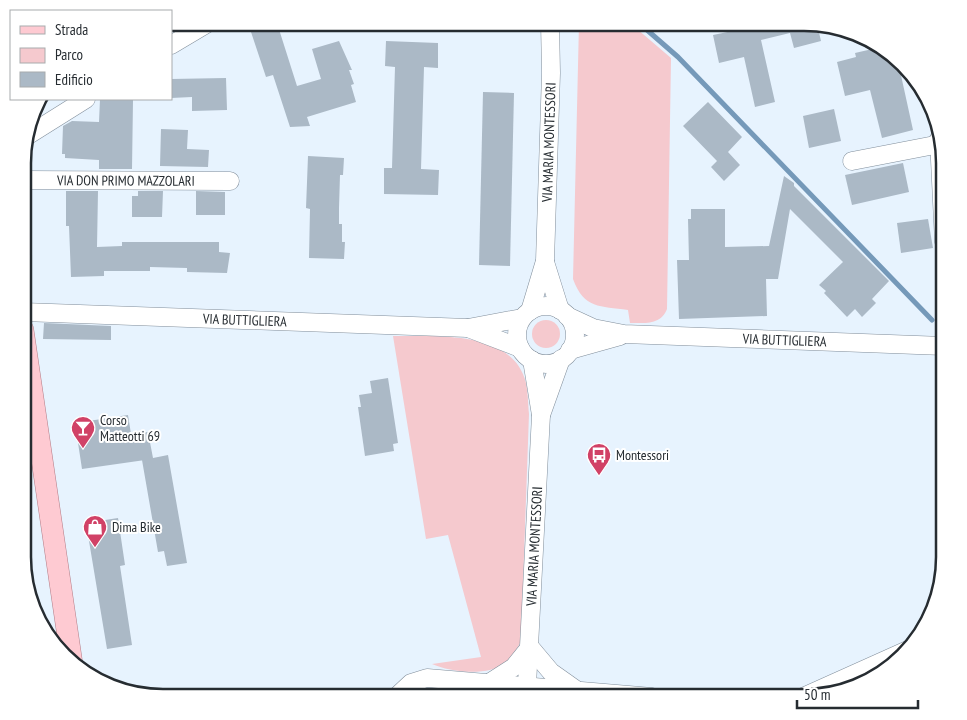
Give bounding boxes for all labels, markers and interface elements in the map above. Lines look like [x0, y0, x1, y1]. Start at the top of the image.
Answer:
legend [10, 10, 172, 100]
text: Strada [55, 20, 88, 39]
text: Parco [55, 45, 83, 64]
text: Edificio [55, 70, 93, 89]
street label: VIA MARIA MONTESSORI [538, 82, 560, 203]
street label: VIA DON PRIMO MAZZOLARI [56, 171, 195, 190]
street label: VIA BUTTIGLIERA [202, 309, 287, 330]
street label: VIA BUTTIGLIERA [741, 329, 827, 351]
place label: Corso Matteotti 69 [100, 411, 160, 445]
bar icon: Corso Matteotti 69 [70, 415, 96, 449]
bus stop icon: Montessori [586, 442, 612, 476]
place label: Montessori [616, 446, 669, 464]
street label: VIA MARIA MONTESSORI [522, 486, 546, 607]
shop icon: Dima Bike [82, 514, 108, 548]
place label: Dima Bike [112, 518, 161, 536]
scale bar [797, 678, 918, 710]
text: 50 m [804, 685, 830, 704]

